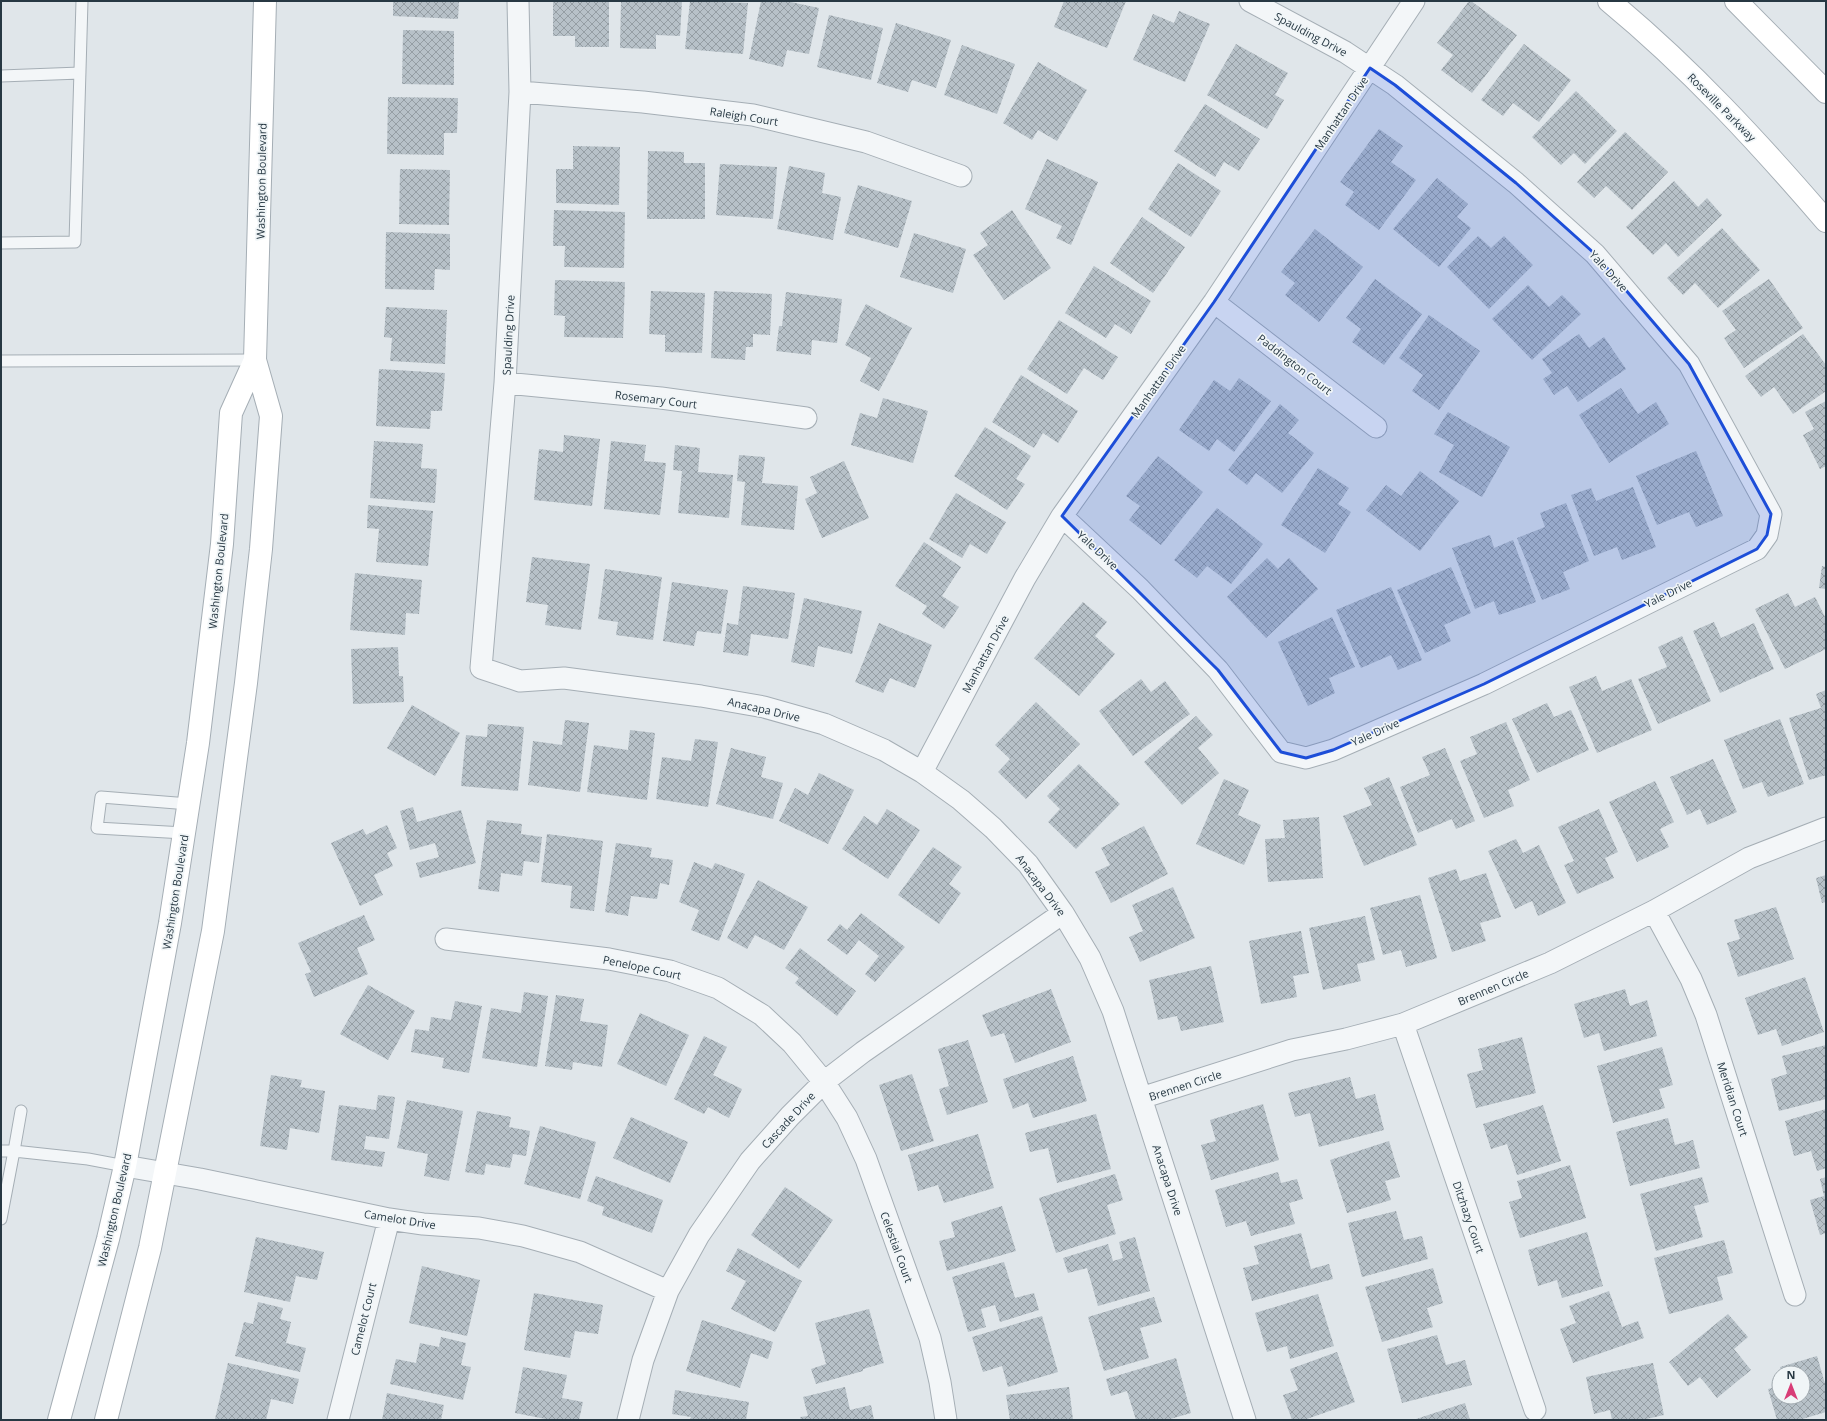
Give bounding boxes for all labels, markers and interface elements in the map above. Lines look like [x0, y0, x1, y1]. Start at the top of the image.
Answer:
street label: Spaulding Drive [1272, 9, 1350, 59]
street label: Roseville Parkway [1685, 70, 1760, 145]
street label: Manhattan Drive [1311, 73, 1371, 153]
street label: Raleigh Court [709, 103, 779, 129]
street label: Washington Boulevard [252, 123, 270, 239]
street label: Yale Drive [1586, 247, 1632, 295]
street label: Spaulding Drive [498, 294, 518, 376]
street label: Paddington Court [1255, 330, 1335, 398]
street label: Manhattan Drive [1127, 341, 1189, 421]
street label: Rosemary Court [614, 387, 698, 411]
street label: Washington Boulevard [204, 512, 232, 630]
street label: Yale Drive [1074, 527, 1122, 573]
street label: Yale Drive [1642, 575, 1694, 611]
street label: Manhattan Drive [958, 612, 1012, 696]
street label: Anacapa Drive [726, 693, 802, 725]
street label: Yale Drive [1349, 715, 1401, 749]
street label: Washington Boulevard [159, 833, 191, 951]
street label: Anacapa Drive [1013, 851, 1069, 919]
street label: Penelope Court [602, 951, 683, 983]
street label: Brennen Circle [1455, 965, 1531, 1009]
street label: Meridian Court [1714, 1060, 1752, 1138]
street label: Brennen Circle [1147, 1066, 1223, 1104]
street label: Cascade Drive [758, 1088, 818, 1152]
street label: Anacapa Drive [1149, 1143, 1187, 1217]
street label: Washington Boulevard [94, 1152, 134, 1268]
street label: Ditzhazy Court [1450, 1179, 1488, 1255]
street label: Camelot Drive [363, 1206, 437, 1232]
street label: Celestial Court [877, 1209, 917, 1285]
street label: Camelot Court [347, 1281, 379, 1357]
north arrow [1771, 1365, 1811, 1405]
text: N [1787, 1367, 1795, 1382]

